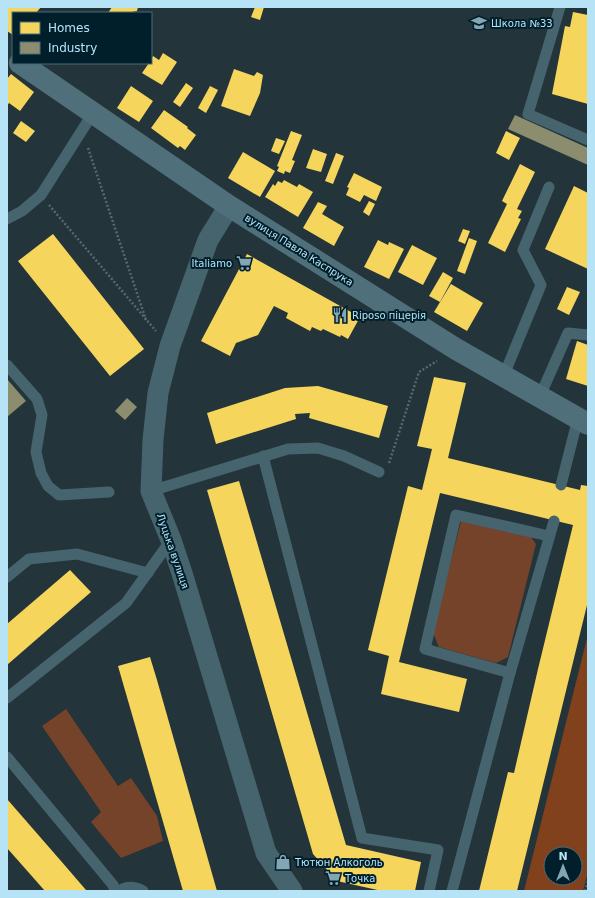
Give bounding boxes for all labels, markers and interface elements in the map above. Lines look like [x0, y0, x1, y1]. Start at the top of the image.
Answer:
legend [12, 12, 152, 64]
school or university icon: Школа №33 [470, 14, 488, 32]
place label: Школа №33 [491, 18, 553, 29]
text: Homes [48, 21, 90, 35]
text: Industry [48, 41, 97, 55]
street label: вулиця Павла Каспрука [243, 212, 355, 288]
supermarket icon: Italiamo [235, 254, 253, 272]
place label: Italiamo [191, 258, 232, 269]
restaurant icon: Riposo піцерія [331, 306, 349, 324]
place label: Riposo піцерія [352, 310, 426, 321]
street label: Луцька вулиця [155, 512, 191, 590]
north arrow [543, 846, 583, 886]
text: N [558, 850, 568, 863]
shop icon: Тютюн Алкоголь [274, 853, 292, 871]
place label: Тютюн Алкоголь [294, 857, 383, 868]
supermarket icon: Точка [324, 869, 342, 887]
place label: Точка [344, 873, 375, 884]

